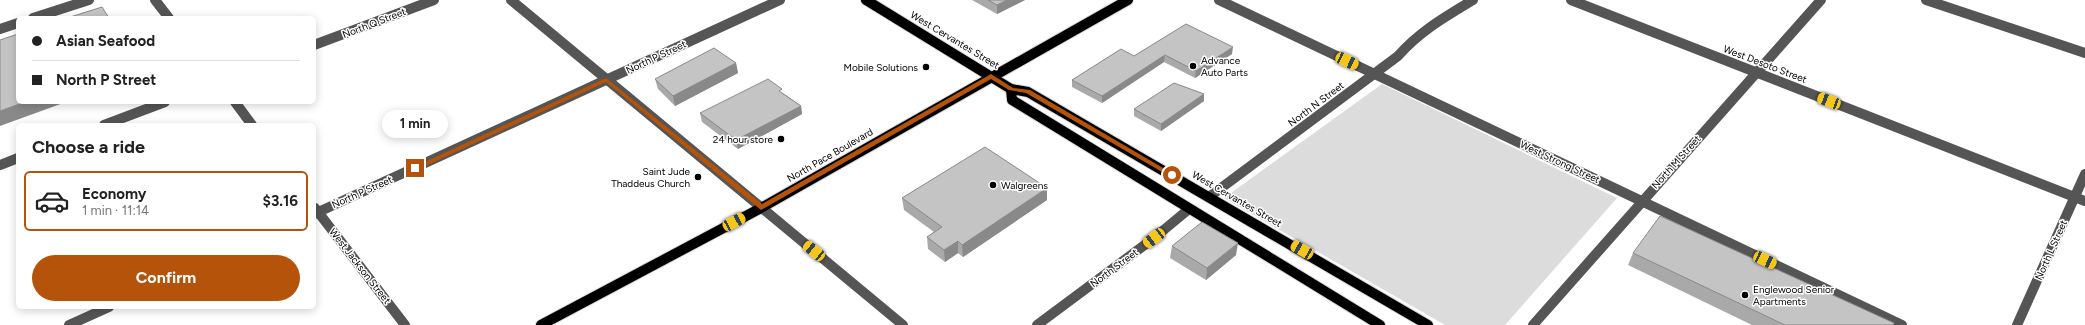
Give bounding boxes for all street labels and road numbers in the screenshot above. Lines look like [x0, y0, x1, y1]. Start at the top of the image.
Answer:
street label: North Q Street [340, 5, 408, 41]
street label: West Cervantes Street [908, 8, 1002, 72]
street label: North P Street [624, 37, 688, 77]
street label: West Desoto Street [1721, 42, 1809, 86]
street label: North N Street [1285, 79, 1347, 129]
street label: North Pace Boulevard [785, 125, 876, 185]
street label: North M Street [1649, 132, 1704, 192]
street label: West Strong Street [1518, 138, 1602, 186]
street label: West Cervantes Street [1190, 168, 1284, 230]
street label: North P Street [330, 173, 395, 211]
street label: North L Street [2032, 218, 2070, 282]
street label: West Jackson Street [326, 226, 394, 307]
street label: North Street [1087, 246, 1141, 290]

